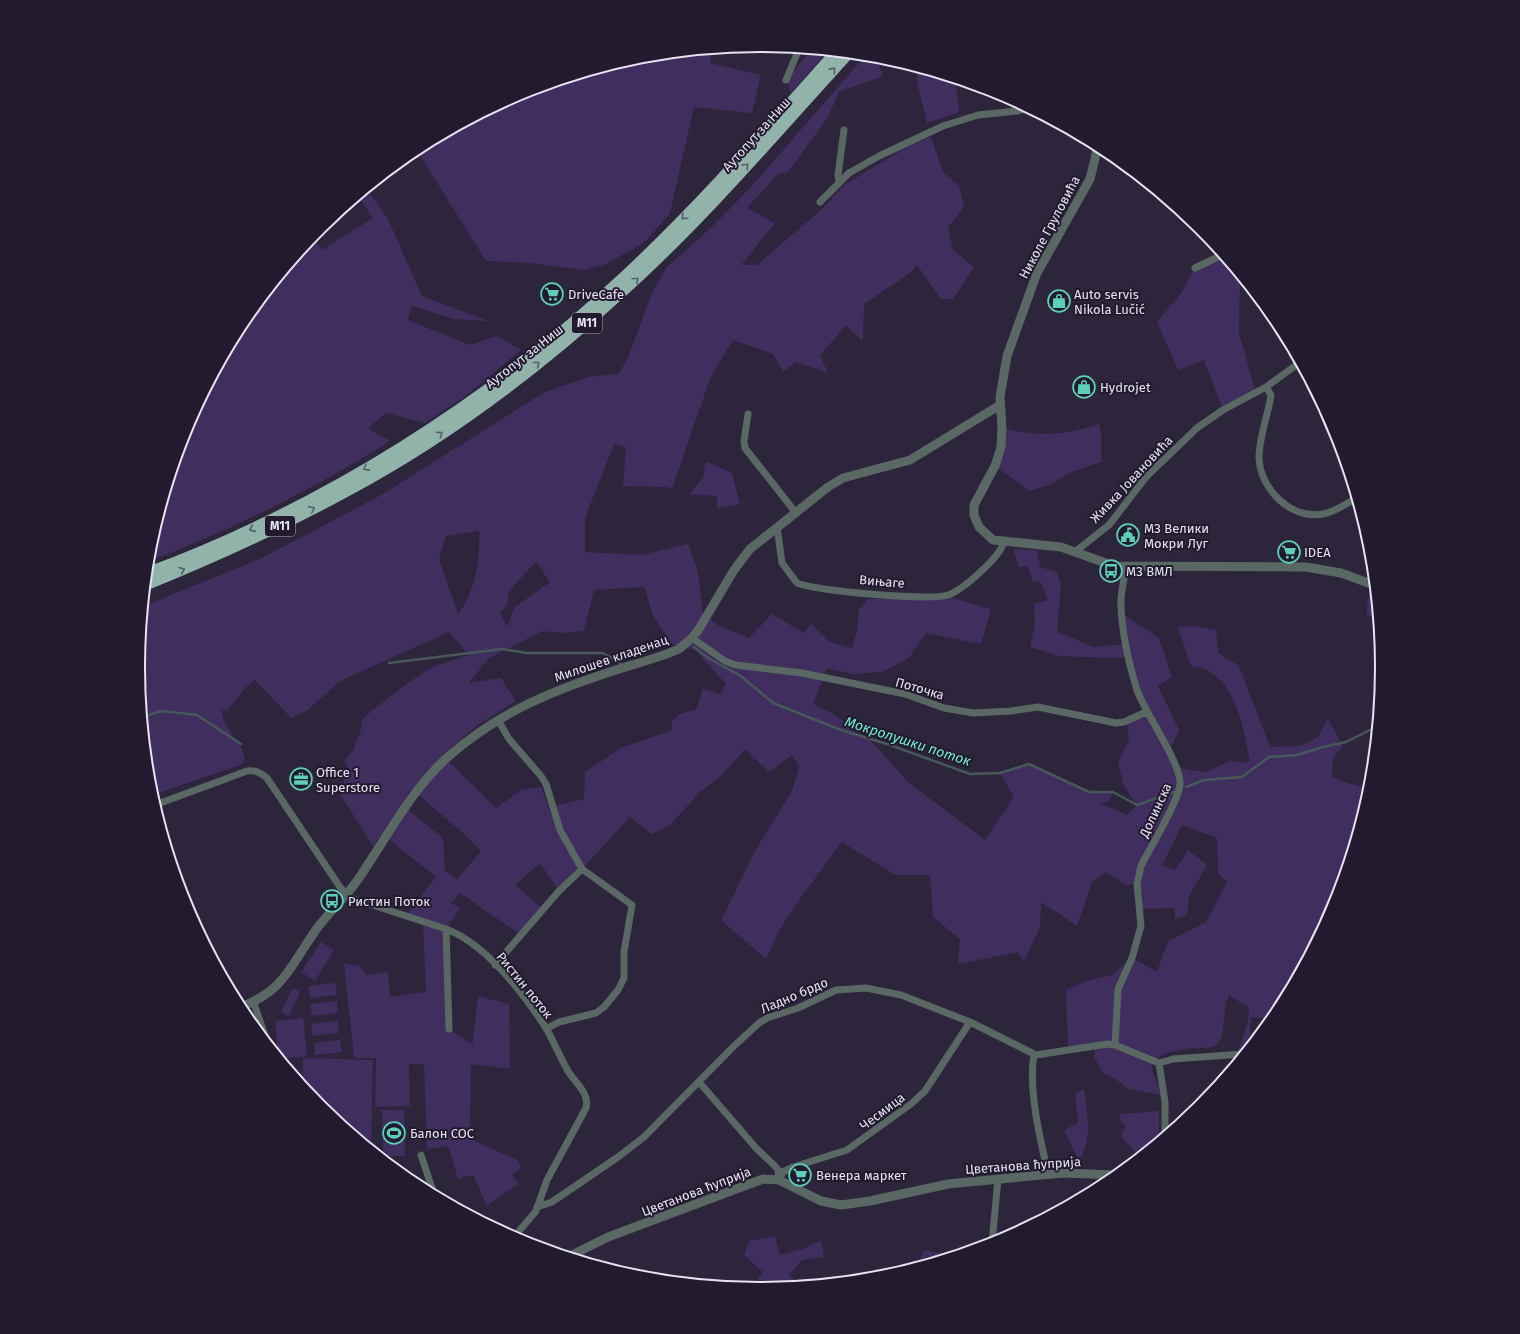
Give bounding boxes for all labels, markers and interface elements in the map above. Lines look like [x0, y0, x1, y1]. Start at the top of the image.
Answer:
one-way arrow [828, 67, 836, 75]
street label: Аутопут за Ниш [719, 94, 793, 174]
one-way arrow [741, 164, 748, 171]
street label: Николе Груловића [1016, 173, 1083, 281]
one-way arrow [681, 212, 689, 220]
one-way arrow [631, 277, 639, 284]
supermarket icon: DriveCafe [539, 281, 565, 307]
place label: DriveCafe [568, 287, 624, 302]
place label: Auto servis Nikola Lučić [1074, 287, 1145, 317]
shop icon: Auto servis Nikola Lučić [1046, 288, 1072, 314]
road number: M11 [572, 313, 602, 333]
street label: Аутопут за Ниш [483, 321, 566, 391]
one-way arrow [532, 361, 539, 368]
shop icon: Hydrojet [1071, 374, 1097, 400]
place label: Hydrojet [1100, 380, 1151, 395]
one-way arrow [436, 431, 443, 439]
street label: Живка Јовановића [1087, 433, 1176, 526]
one-way arrow [363, 463, 371, 470]
one-way arrow [308, 506, 316, 514]
road number: M11 [265, 516, 295, 536]
place label: МЗ Велики Мокри Луг [1144, 521, 1209, 551]
public building icon: МЗ Велики Мокри Луг [1115, 522, 1141, 548]
one-way arrow [248, 524, 255, 532]
supermarket icon: IDEA [1276, 539, 1302, 565]
place label: IDEA [1304, 545, 1331, 560]
bus stop icon: МЗ ВМЛ [1098, 558, 1124, 584]
place label: МЗ ВМЛ [1126, 564, 1173, 579]
one-way arrow [179, 567, 186, 575]
street label: Вињаге [859, 572, 905, 591]
street label: Милошев кладенац [552, 632, 670, 685]
street label: Поточка [894, 674, 946, 703]
water label: Мокролушки поток [843, 713, 974, 770]
place label: Office 1 Superstore [316, 765, 380, 795]
office icon: Office 1 Superstore [288, 766, 314, 792]
street label: Долинска [1136, 781, 1175, 841]
bus stop icon: Ристин Поток [319, 888, 345, 914]
place label: Ристин Поток [348, 894, 430, 909]
street label: Ристин поток [493, 949, 556, 1022]
street label: Ладно брдо [758, 975, 830, 1016]
street label: Чесмица [857, 1090, 908, 1133]
sports icon: Балон СОС [381, 1120, 407, 1146]
place label: Балон СОС [410, 1126, 475, 1141]
street label: Цветанова ћуприја [965, 1154, 1081, 1177]
supermarket icon: Венера маркет [787, 1162, 813, 1188]
street label: Цветанова ћуприја [639, 1164, 753, 1219]
place label: Венера маркет [816, 1168, 907, 1183]

